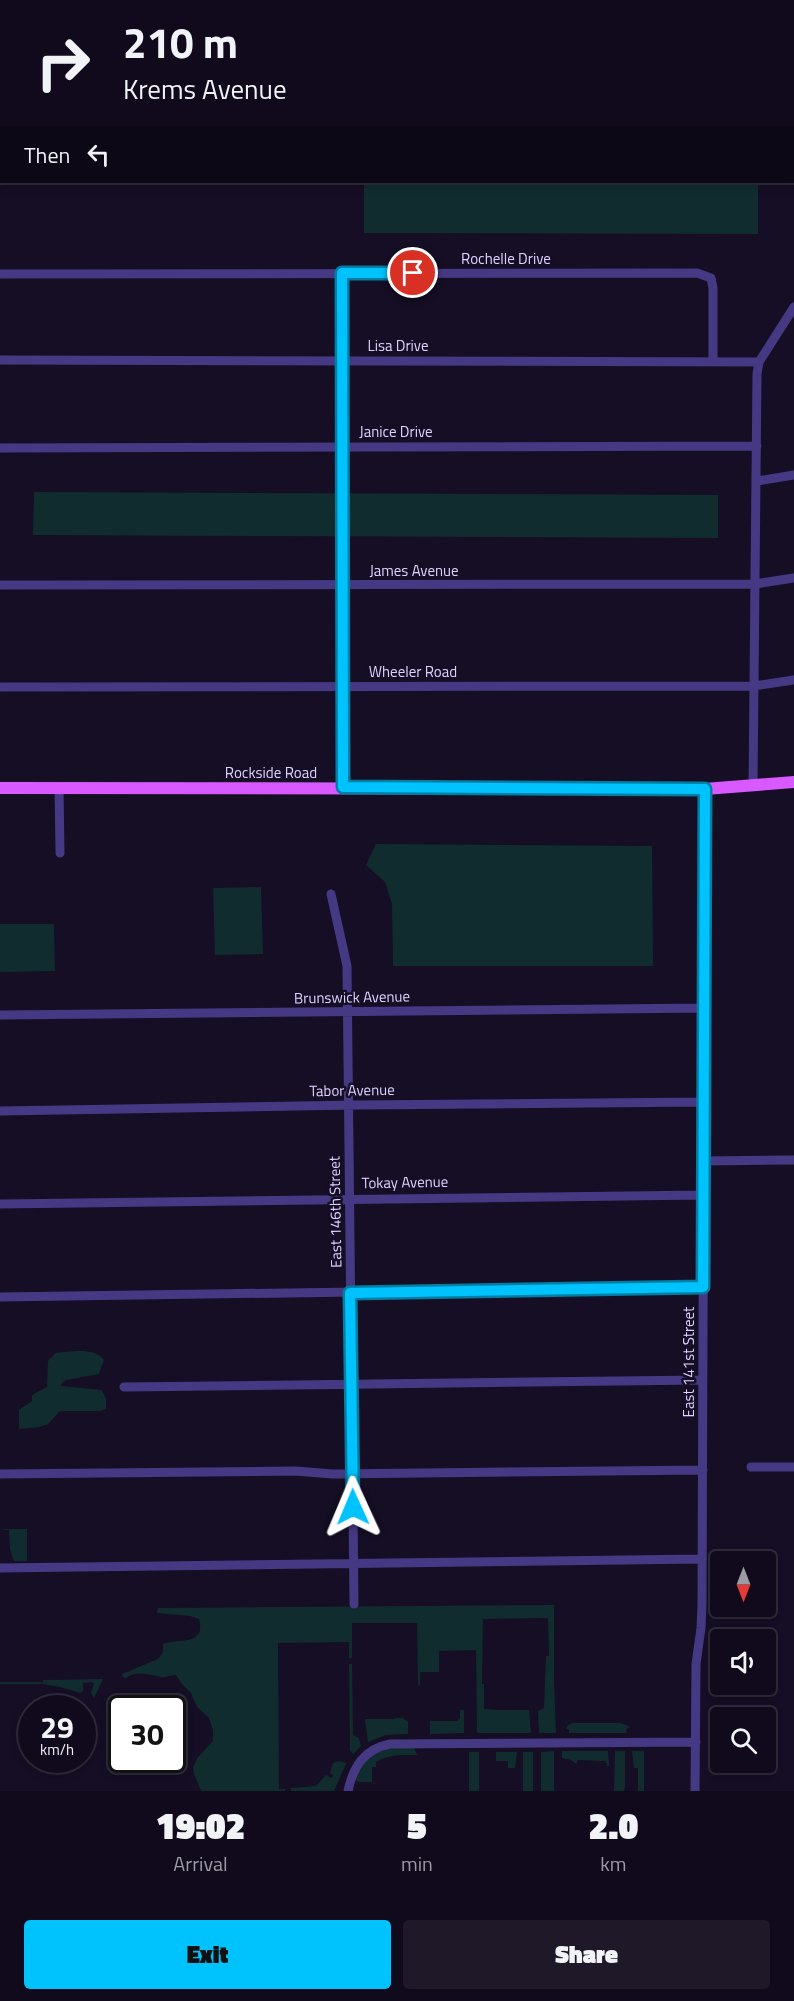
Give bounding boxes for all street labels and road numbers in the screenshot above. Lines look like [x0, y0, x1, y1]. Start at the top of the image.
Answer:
street label: Rochelle Drive [461, 247, 551, 270]
street label: Lisa Drive [367, 334, 429, 357]
street label: Janice Drive [359, 420, 433, 443]
street label: James Avenue [369, 559, 459, 582]
street label: Wheeler Road [369, 660, 457, 683]
street label: Rockside Road [225, 761, 317, 784]
street label: Brunswick Avenue [294, 984, 410, 1010]
street label: Tabor Avenue [309, 1078, 395, 1102]
street label: East 146th Street [323, 1155, 347, 1268]
street label: Tokay Avenue [362, 1170, 448, 1194]
street label: East 141st Street [677, 1306, 700, 1417]

